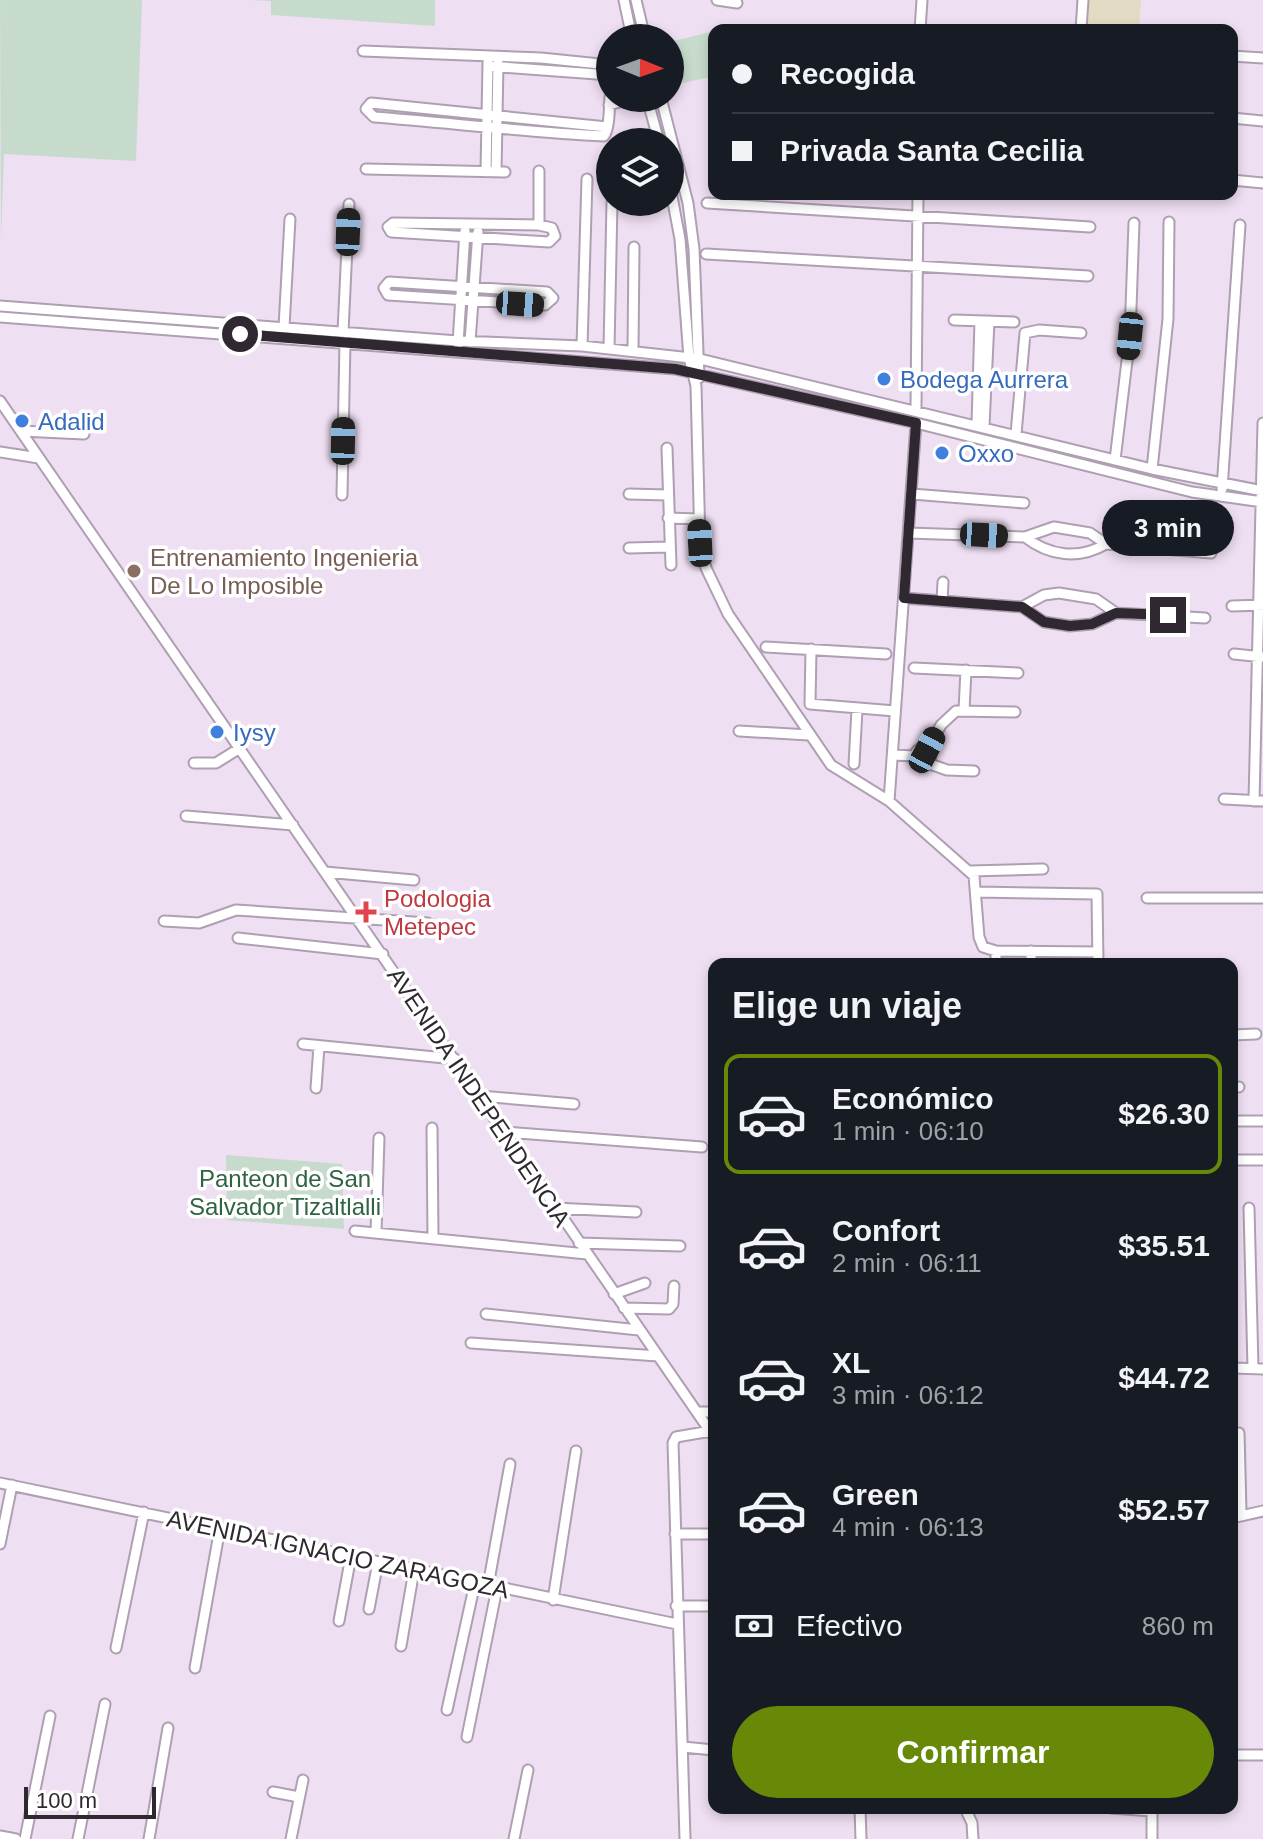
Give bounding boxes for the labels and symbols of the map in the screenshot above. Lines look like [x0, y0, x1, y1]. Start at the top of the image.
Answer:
north arrow [596, 24, 684, 112]
car [335, 208, 361, 256]
car [495, 290, 545, 318]
car [1116, 311, 1144, 361]
route start [222, 316, 258, 352]
place label: Bodega Aurrera [900, 366, 1069, 393]
marker: Bodega Aurrera [875, 370, 893, 388]
place label: Adalid [38, 408, 105, 435]
marker: Adalid [13, 412, 31, 430]
car [331, 417, 355, 465]
place label: Oxxo [958, 440, 1014, 467]
marker: Oxxo [933, 444, 951, 462]
callout: 3 min [1102, 499, 1234, 555]
car [687, 518, 713, 568]
car [959, 522, 1009, 548]
place label: Entrenamiento Ingenieria De Lo Imposible [150, 544, 419, 599]
marker: Entrenamiento Ingenieria De Lo Imposible [125, 562, 143, 580]
route end [1150, 597, 1186, 633]
place label: Iysy [233, 719, 276, 746]
marker: Iysy [208, 723, 226, 741]
car [905, 723, 949, 777]
place label: Podologia Metepec [384, 885, 491, 940]
marker: Podologia Metepec [355, 901, 377, 923]
street label: AVENIDA INDEPENDENCIA [382, 962, 576, 1232]
park label: Panteon de San Salvador Tizaltlalli [189, 1165, 381, 1220]
street label: AVENIDA IGNACIO ZARAGOZA [165, 1505, 511, 1603]
scale bar [24, 1783, 156, 1819]

